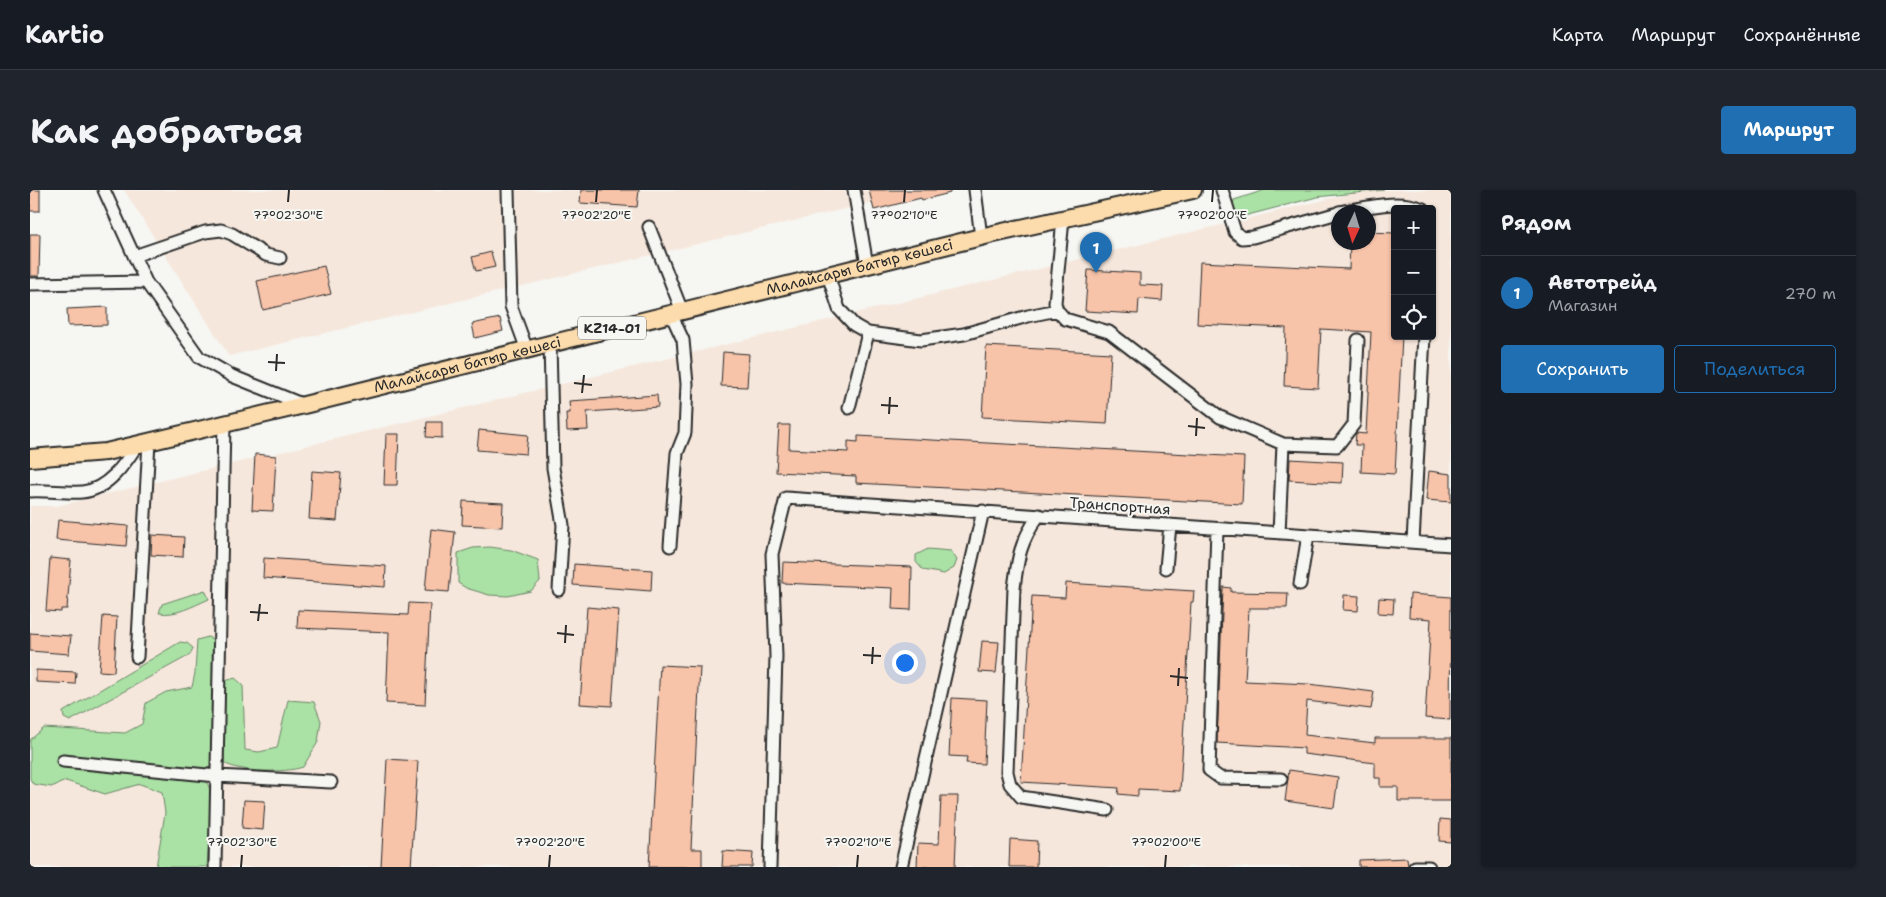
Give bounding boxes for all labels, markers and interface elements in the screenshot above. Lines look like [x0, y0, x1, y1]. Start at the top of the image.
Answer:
text: Kartio [25, 19, 104, 51]
text: Карта [1552, 23, 1603, 47]
text: Маршрут [1631, 23, 1715, 47]
text: Сохранённые [1743, 23, 1861, 47]
button: Маршрут [1721, 106, 1856, 154]
text: Как добраться [30, 107, 303, 154]
north arrow [1331, 205, 1376, 250]
map controls [1391, 205, 1436, 340]
button: + [1391, 205, 1436, 250]
text: 77°02'30"E [253, 207, 323, 223]
text: 77°02'20"E [561, 207, 631, 223]
text: 77°02'10"E [871, 207, 937, 223]
text: 77°02'00"E [1177, 207, 1247, 223]
text: Рядом [1501, 209, 1571, 237]
pin: 1 [1080, 232, 1112, 273]
street label: Малайсары батыр көшесі [764, 234, 955, 300]
button: − [1391, 250, 1436, 295]
text: Автотрейд [1548, 270, 1657, 295]
text: 1 [1513, 283, 1521, 304]
text: 270 m [1785, 283, 1836, 304]
button: locate [1391, 295, 1436, 340]
text: Магазин [1548, 295, 1617, 316]
road number: KZ14-01 [578, 316, 646, 340]
street label: Малайсары батыр көшесі [372, 332, 563, 397]
button: Сохранить [1501, 345, 1664, 393]
button: Поделиться [1674, 345, 1836, 393]
street label: Транспортная [1069, 492, 1171, 520]
your location [892, 650, 918, 676]
text: 77°02'30"E [207, 834, 277, 850]
text: 77°02'20"E [515, 834, 585, 850]
text: 77°02'10"E [825, 834, 891, 850]
text: 77°02'00"E [1131, 834, 1201, 850]

